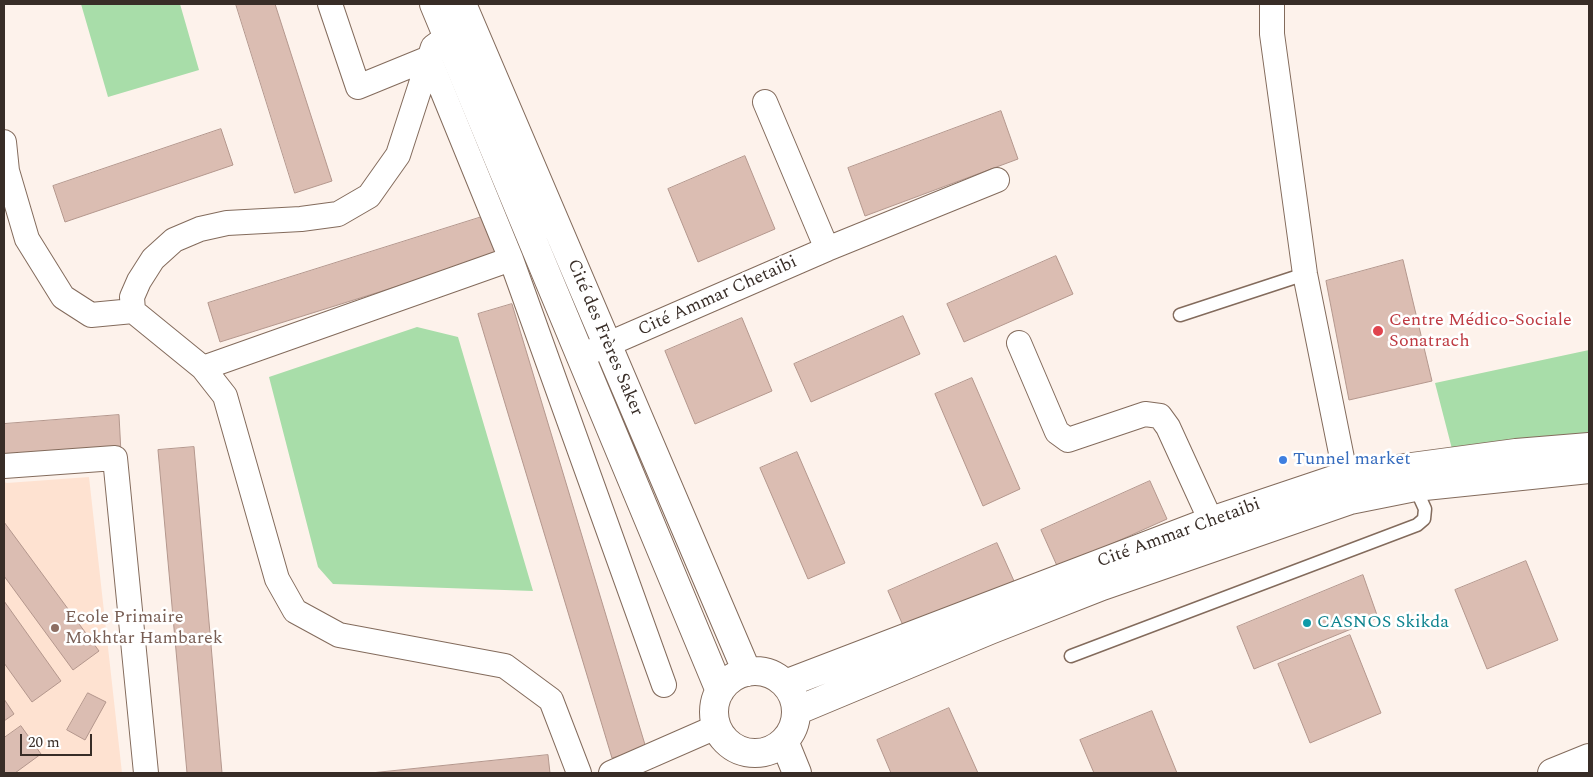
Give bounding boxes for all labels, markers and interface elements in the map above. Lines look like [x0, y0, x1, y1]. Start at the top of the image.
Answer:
street label: Cité Ammar Chetaibi [635, 252, 801, 342]
street label: Cité des Frères Saker [561, 256, 647, 420]
place label: Centre Médico-Sociale Sonatrach [1389, 310, 1572, 352]
marker: Centre Médico-Sociale Sonatrach [1371, 324, 1385, 338]
place label: Tunnel market [1293, 449, 1411, 471]
marker: Tunnel market [1277, 454, 1289, 466]
street label: Cité Ammar Chetaibi [1095, 494, 1263, 574]
place label: Ecole Primaire Mokhtar Hambarek [65, 607, 223, 650]
place label: CASNOS Skikda [1317, 612, 1449, 634]
marker: CASNOS Skikda [1301, 617, 1313, 629]
marker: Ecole Primaire Mokhtar Hambarek [49, 622, 61, 634]
scale bar [22, 724, 95, 756]
text: 20 m [28, 731, 60, 754]

